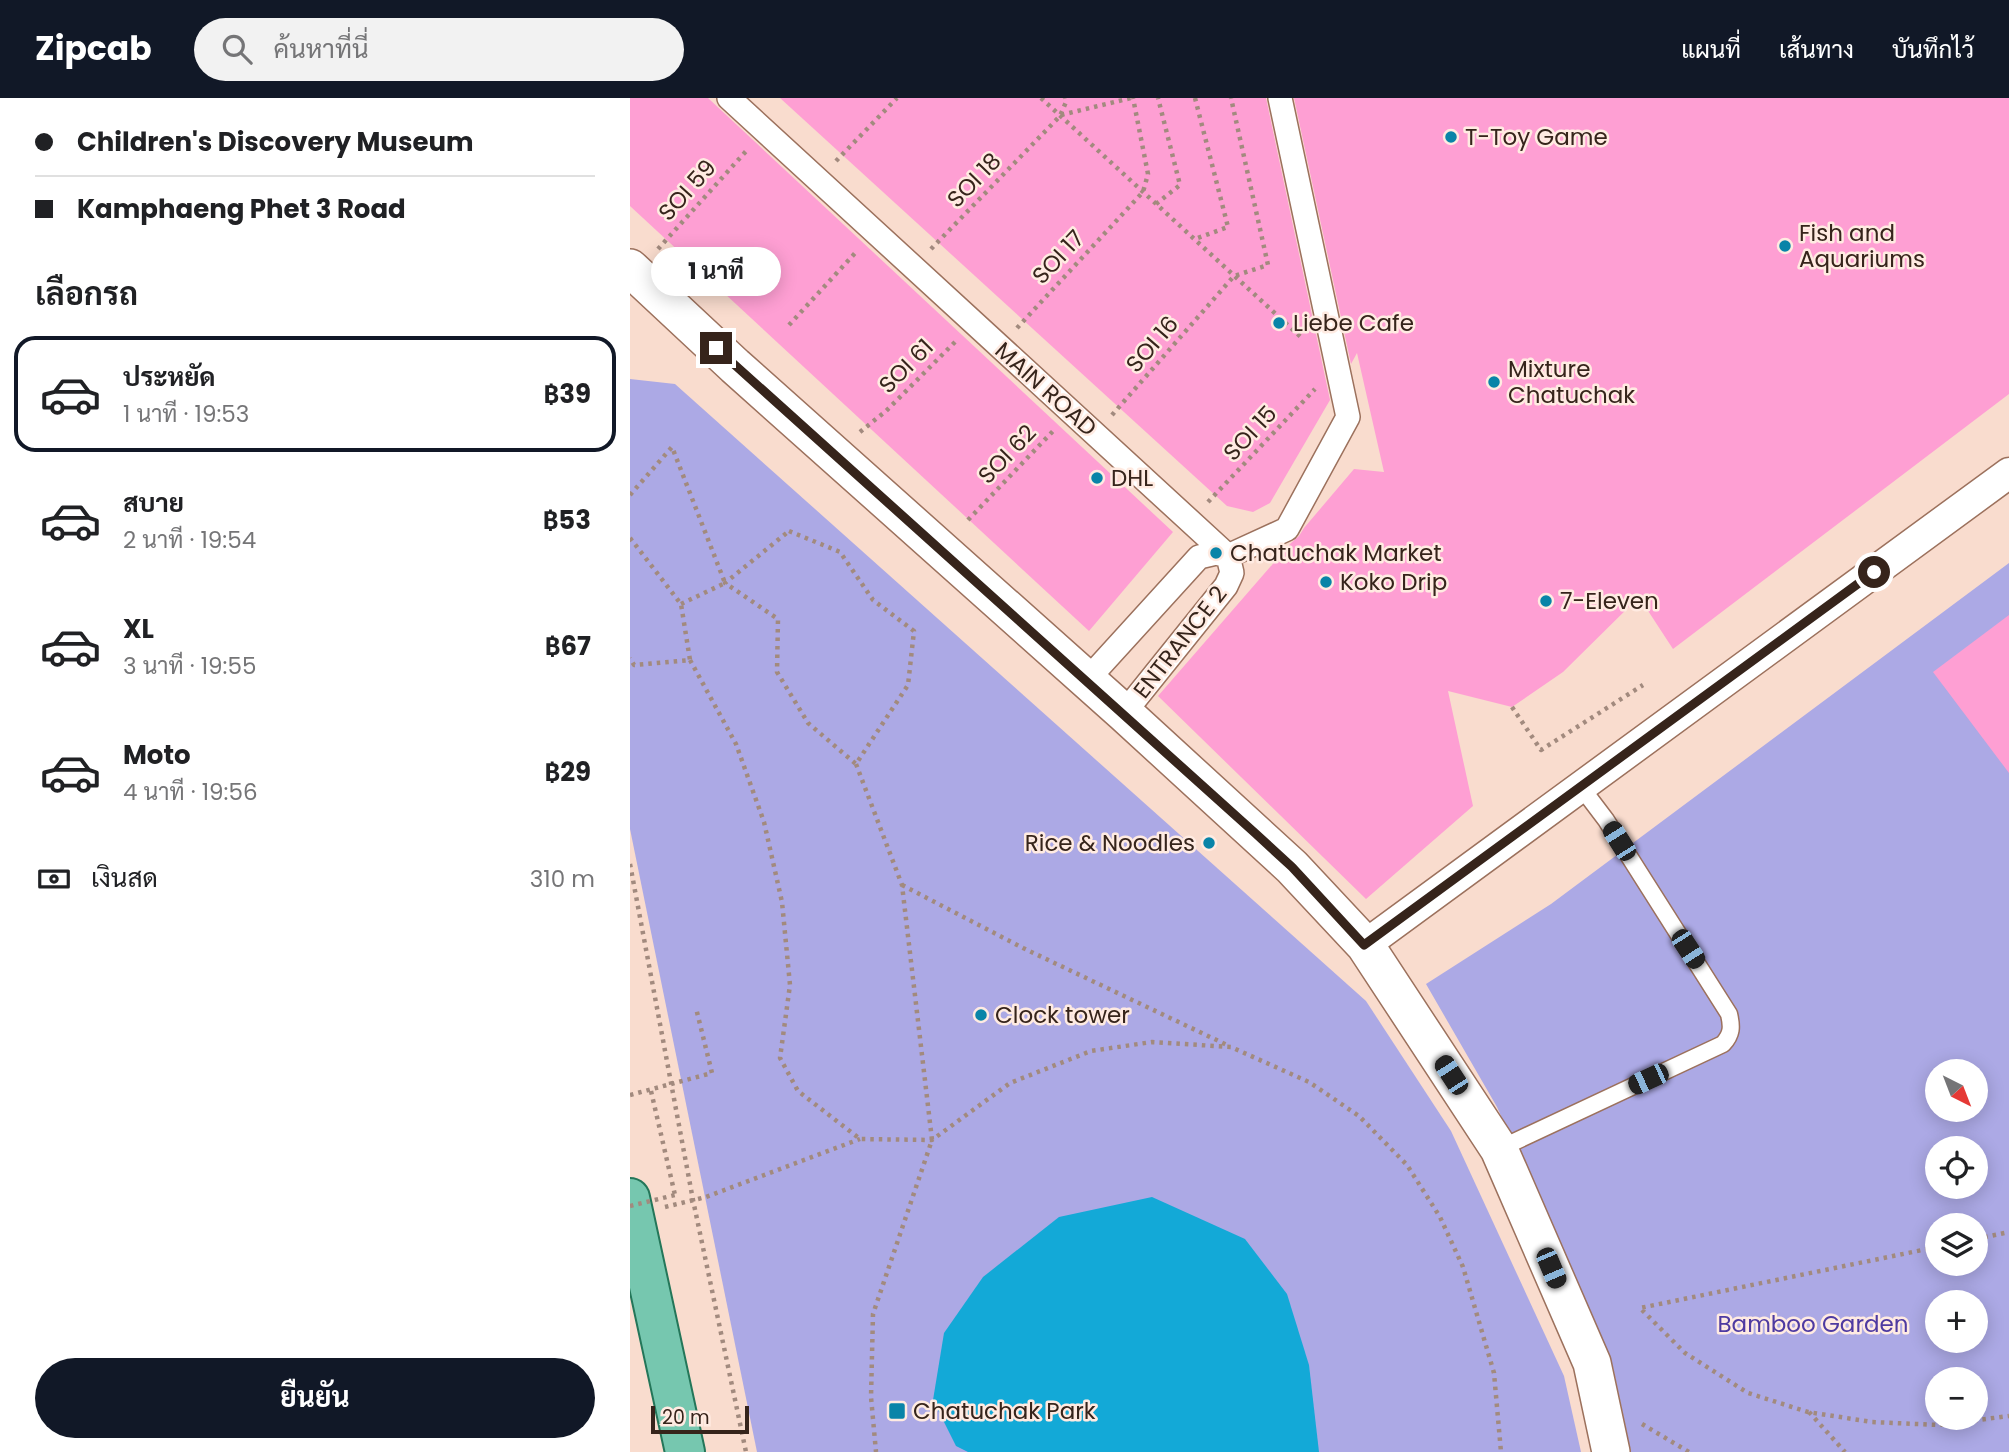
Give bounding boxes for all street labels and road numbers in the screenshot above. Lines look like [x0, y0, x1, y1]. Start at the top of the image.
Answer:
street label: SOI 18 [940, 145, 1008, 215]
street label: SOI 59 [651, 152, 723, 228]
street label: SOI 17 [1025, 223, 1091, 291]
street label: SOI 16 [1118, 309, 1186, 379]
street label: SOI 61 [872, 332, 940, 400]
street label: MAIN ROAD [988, 335, 1104, 443]
street label: SOI 15 [1216, 398, 1284, 468]
street label: SOI 62 [971, 417, 1043, 491]
street label: ENTRANCE 2 [1126, 579, 1234, 705]

